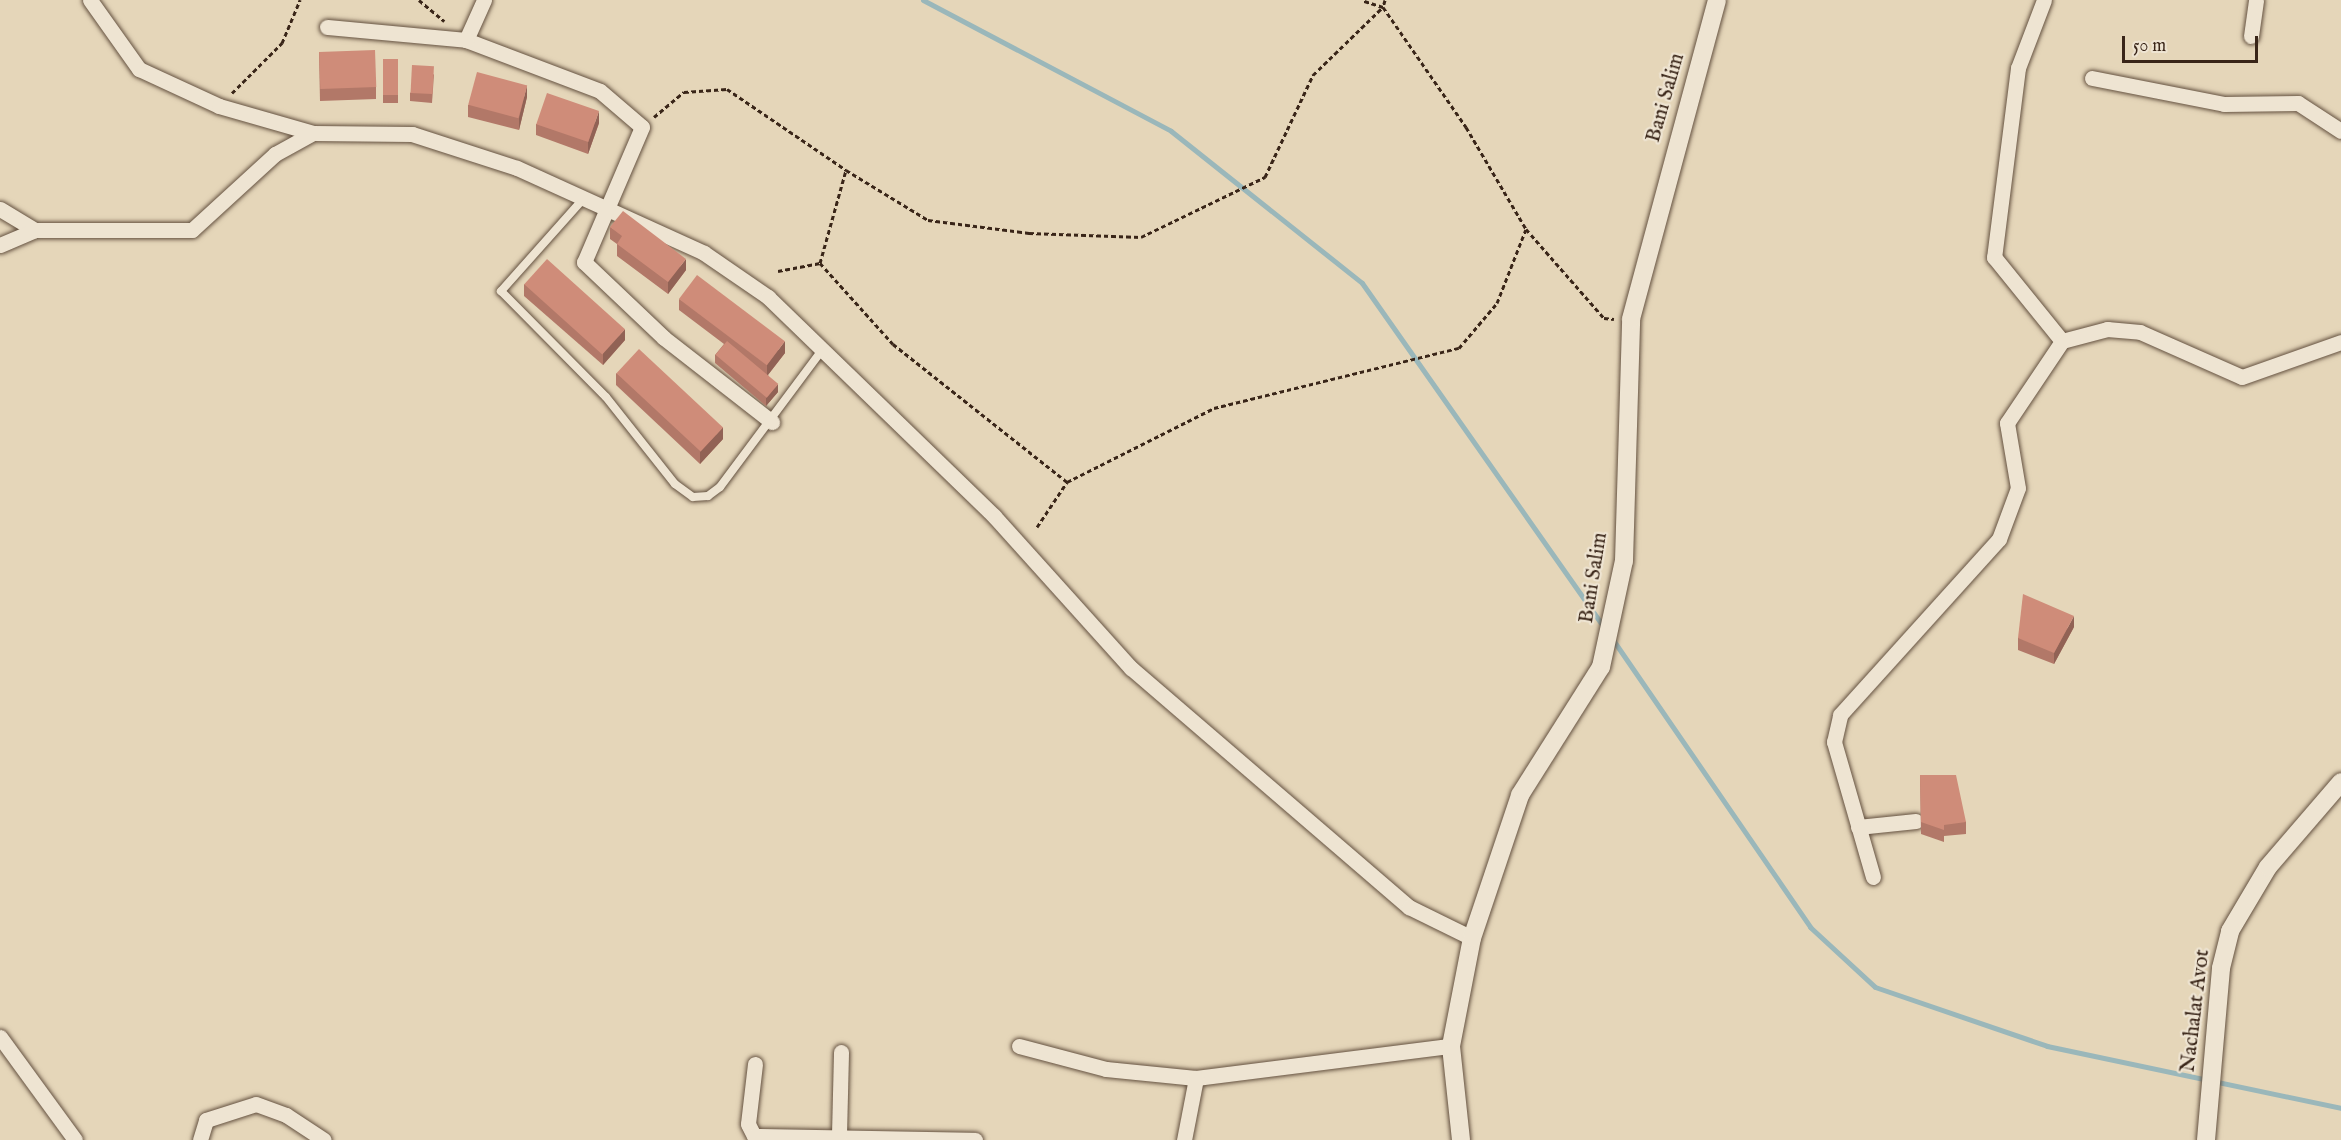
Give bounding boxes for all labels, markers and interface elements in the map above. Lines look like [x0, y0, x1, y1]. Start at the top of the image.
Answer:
scale bar [2125, 24, 2262, 62]
text: 50 m [2133, 35, 2166, 58]
street label: Bani Salim [1641, 50, 1691, 146]
street label: Bani Salim [1574, 531, 1614, 625]
street label: Nachalat Avot [2176, 948, 2216, 1074]

